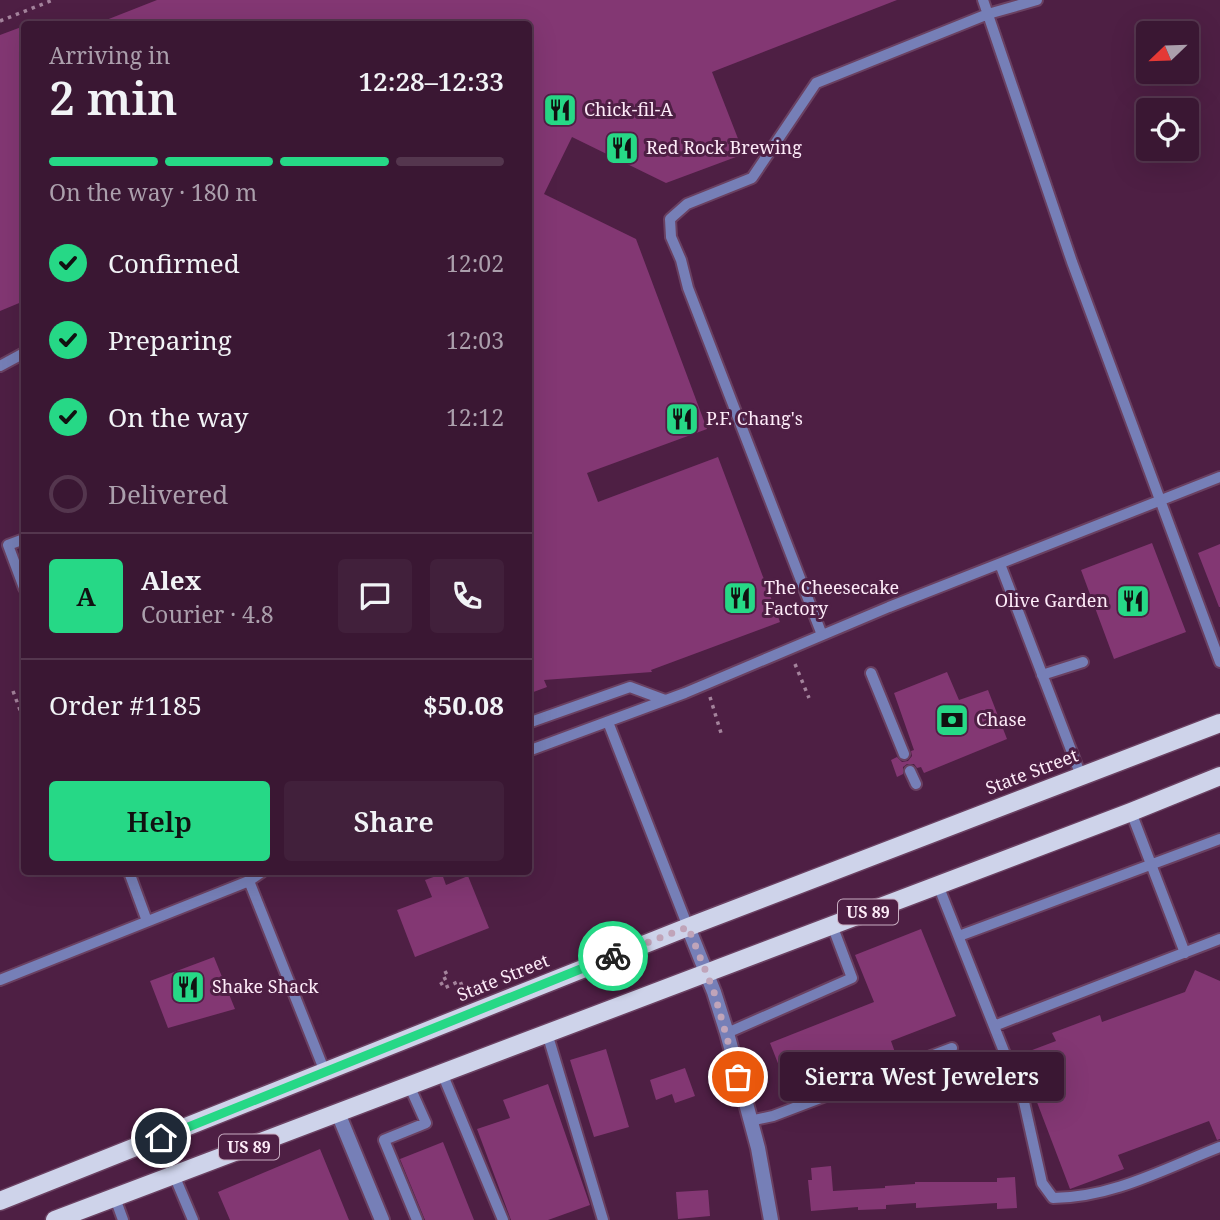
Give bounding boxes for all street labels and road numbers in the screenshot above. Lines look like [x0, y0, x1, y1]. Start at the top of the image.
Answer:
street label: State Street [982, 742, 1081, 800]
road number: US 89 [838, 900, 898, 924]
street label: State Street [453, 948, 552, 1006]
road number: US 89 [219, 1134, 279, 1160]

